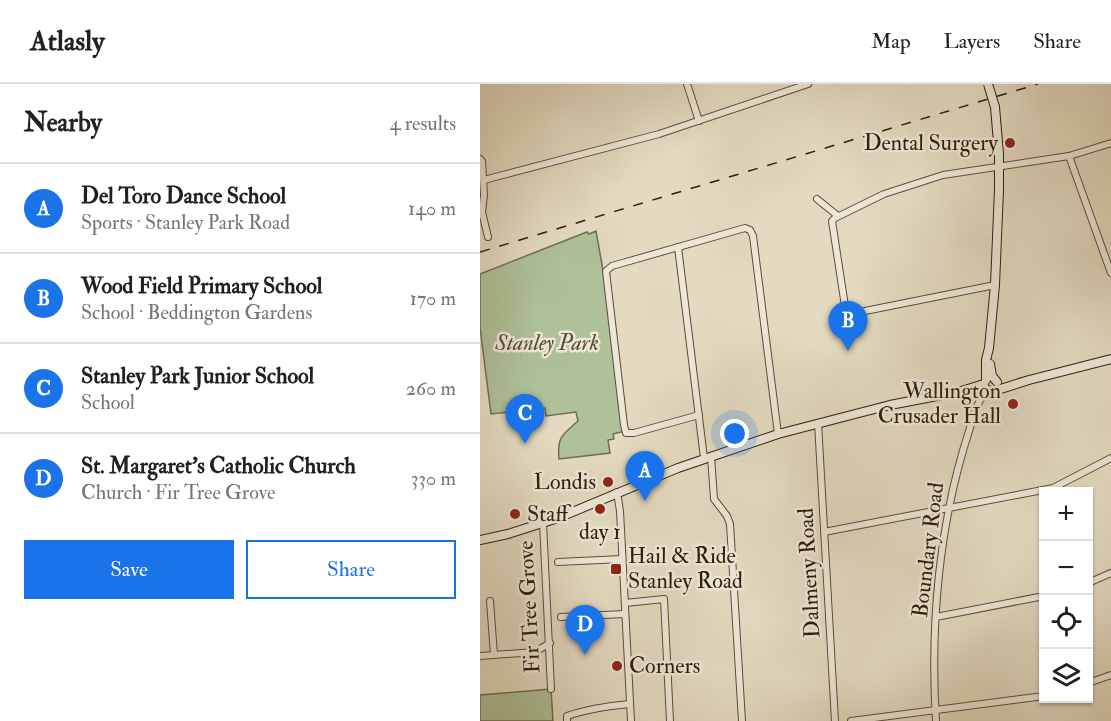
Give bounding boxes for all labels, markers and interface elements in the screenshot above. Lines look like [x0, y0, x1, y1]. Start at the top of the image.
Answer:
text: Atlasly [30, 24, 104, 59]
text: Map [871, 28, 911, 55]
text: Layers [944, 28, 1000, 55]
text: Share [1033, 28, 1081, 55]
text: Nearby [24, 107, 102, 139]
text: 4 results [390, 111, 456, 136]
place label: Dental Surgery [864, 129, 998, 157]
marker: Dental Surgery [1003, 136, 1017, 150]
text: Del Toro Dance School [81, 182, 286, 210]
text: A [37, 196, 50, 221]
text: 140 m [408, 196, 456, 221]
text: Sports · Stanley Park Road [81, 210, 290, 235]
text: Wood Field Primary School [81, 272, 322, 300]
text: B [37, 286, 50, 311]
text: 170 m [410, 286, 456, 311]
text: School · Beddington Gardens [81, 300, 312, 325]
pin: B [828, 302, 868, 351]
park label: Stanley Park [494, 329, 599, 357]
text: Stanley Park Junior School [81, 362, 314, 390]
text: C [36, 376, 51, 401]
text: 260 m [406, 376, 456, 401]
place label: Wallington Crusader Hall [878, 377, 1001, 430]
text: School [81, 390, 135, 415]
pin: C [506, 394, 544, 444]
marker: Wallington Crusader Hall [1006, 397, 1020, 411]
your location [720, 419, 749, 448]
text: St. Margaret's Catholic Church [81, 452, 356, 480]
pin: A [626, 452, 664, 501]
text: D [35, 466, 52, 491]
text: 330 m [411, 466, 456, 491]
place label: Londis [534, 468, 596, 496]
marker: Londis [601, 475, 615, 489]
text: Church · Fir Tree Grove [81, 480, 275, 505]
street label: Boundary Road [906, 481, 950, 619]
map controls [1039, 487, 1093, 703]
button: + [1039, 487, 1093, 541]
place label: Staff [527, 500, 571, 528]
marker: day 1 [593, 502, 607, 516]
marker: Staff [508, 507, 522, 521]
street label: Dalmeny Road [792, 507, 826, 639]
place label: day 1 [579, 518, 621, 546]
button: Save [24, 540, 234, 599]
button: Share [246, 540, 456, 599]
street label: Fir Tree Grove [512, 540, 546, 674]
button: − [1039, 541, 1093, 595]
place label: Hail & Ride Stanley Road [628, 542, 743, 595]
marker: Hail & Ride Stanley Road [609, 562, 623, 576]
button: locate [1039, 595, 1093, 649]
pin: D [566, 606, 604, 655]
button: layers [1039, 649, 1093, 703]
place label: Corners [629, 652, 700, 680]
marker: Corners [610, 659, 624, 673]

